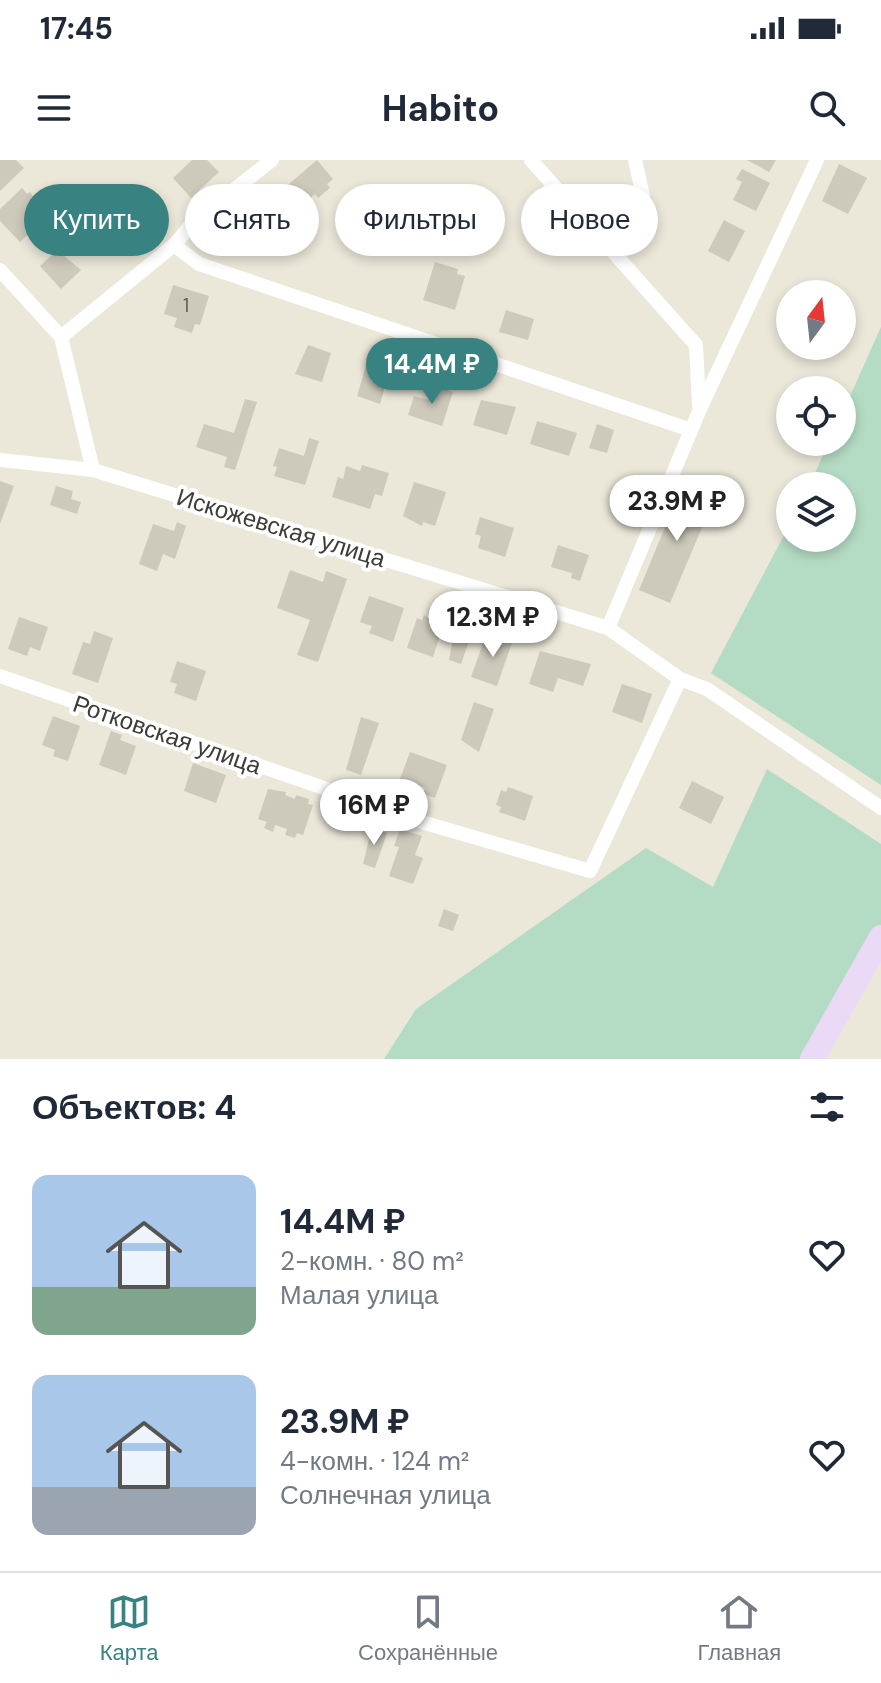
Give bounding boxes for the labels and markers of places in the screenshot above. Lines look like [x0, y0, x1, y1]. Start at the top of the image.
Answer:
pin: 14.4M ₽ [358, 338, 506, 406]
pin: 23.9M ₽ [603, 475, 751, 543]
pin: 12.3M ₽ [419, 591, 567, 659]
pin: 16M ₽ [318, 779, 430, 847]

